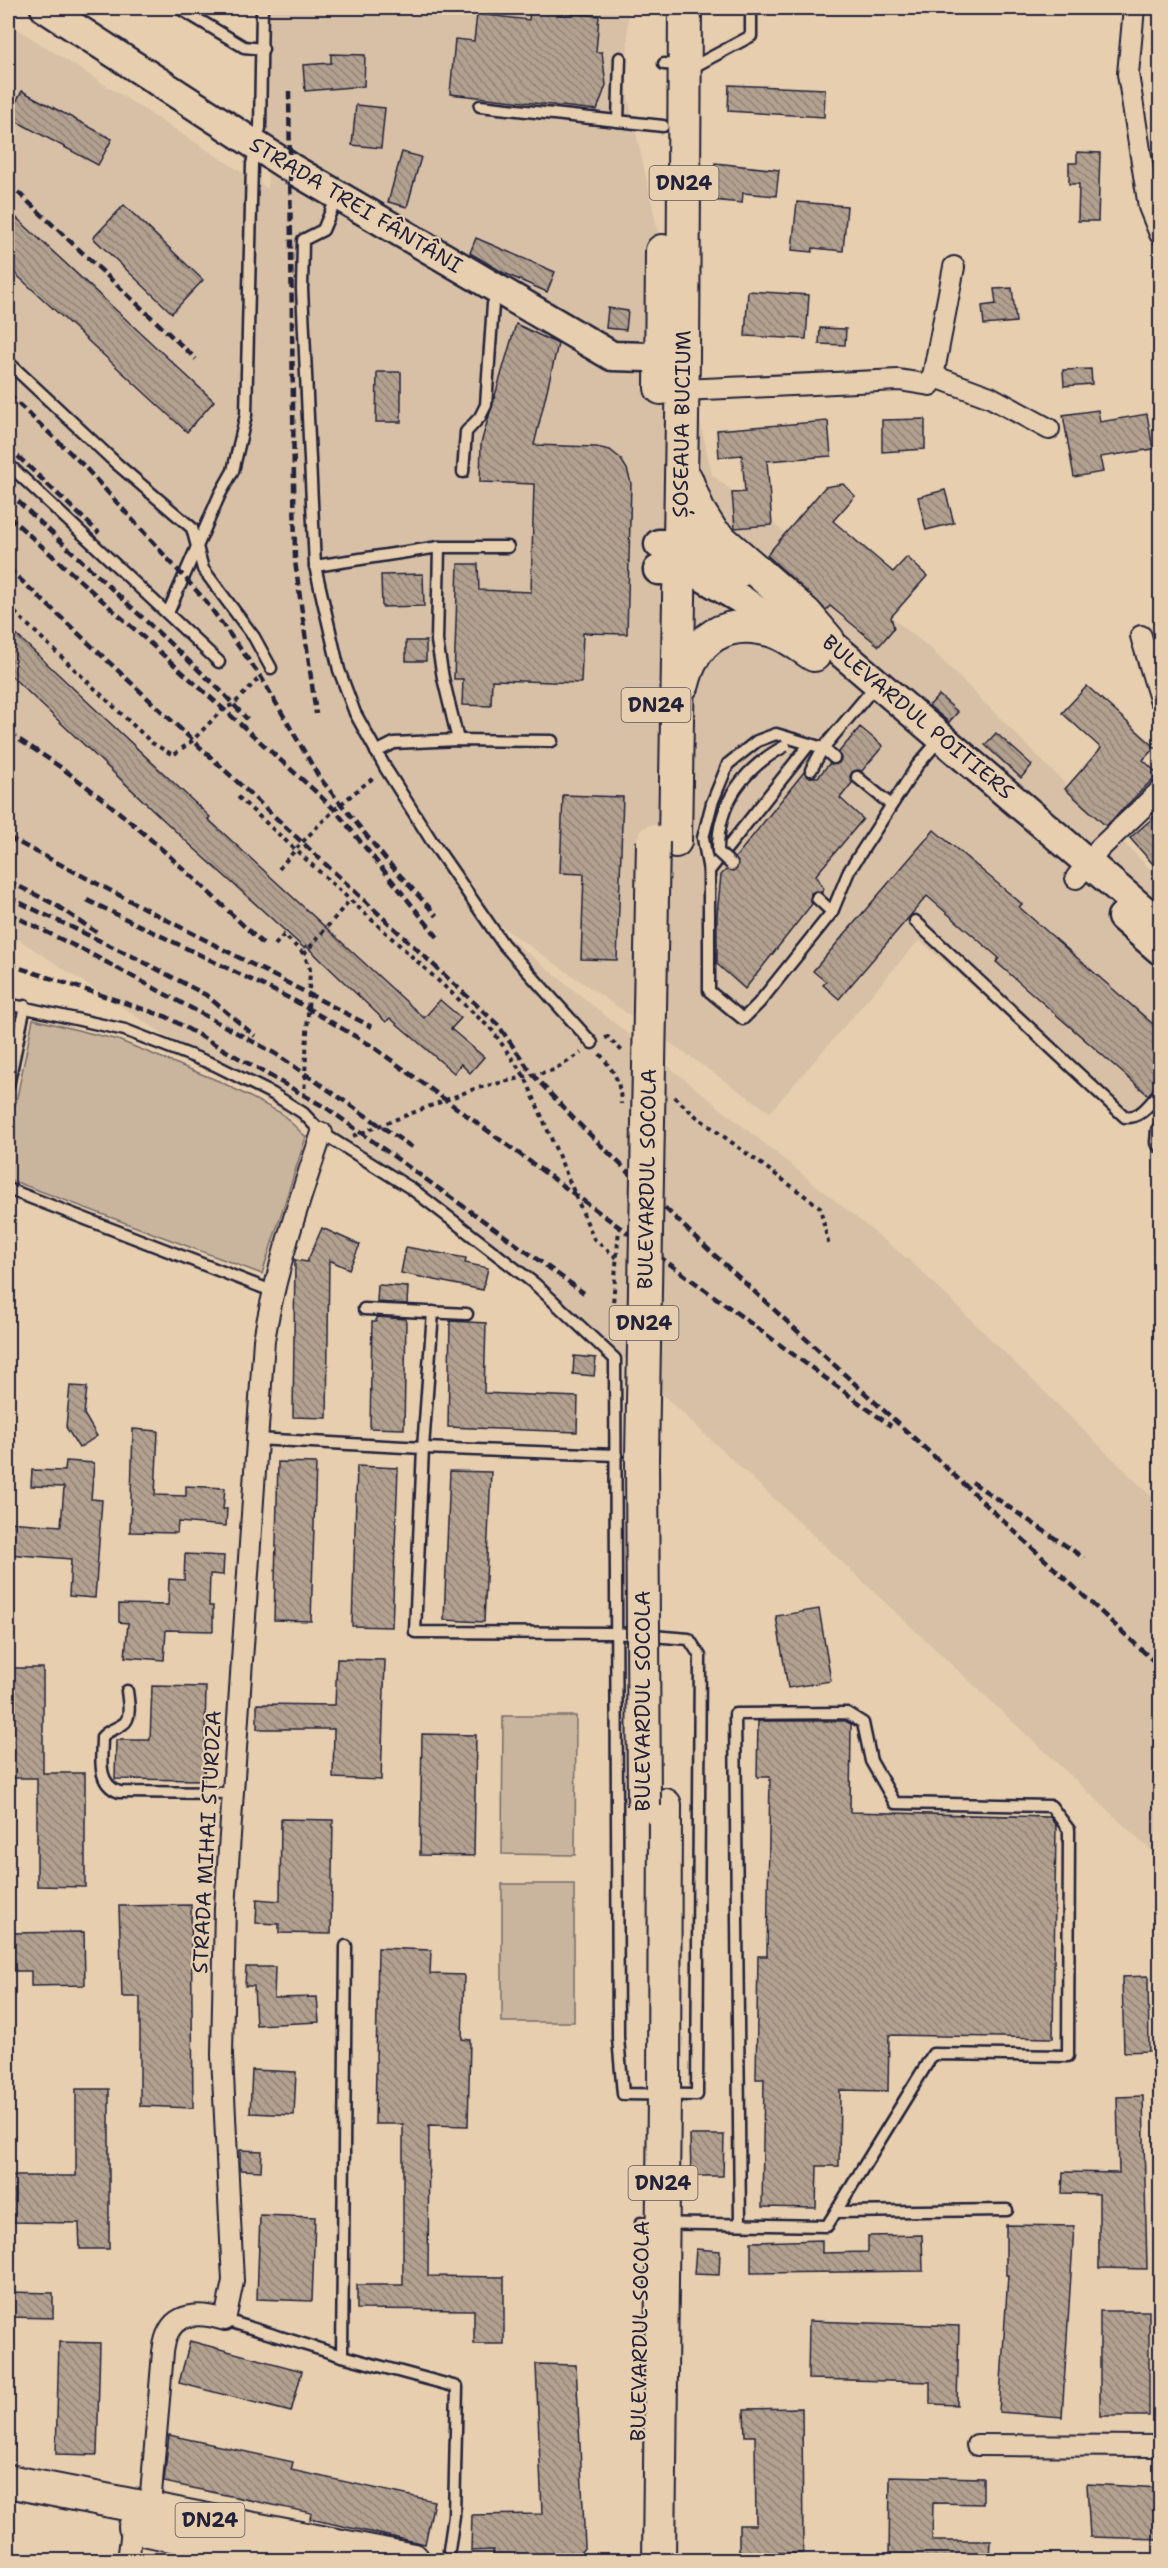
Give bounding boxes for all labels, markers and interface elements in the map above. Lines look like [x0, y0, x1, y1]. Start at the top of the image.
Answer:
street label: STRADA TREI FÂNTÂNI [245, 129, 468, 280]
road number: DN24 [650, 166, 718, 200]
street label: ȘOSEAUA BUCIUM [666, 330, 699, 518]
street label: BULEVARDUL POITIERS [816, 628, 1020, 806]
road number: DN24 [622, 688, 690, 722]
street label: BULEVARDUL SOCOLA [631, 1068, 663, 1290]
road number: DN24 [610, 1306, 678, 1340]
street label: BULEVARDUL SOCOLA [629, 1591, 657, 1811]
street label: STRADA MIHAI STURDZA [186, 1710, 228, 1974]
road number: DN24 [628, 2166, 698, 2200]
street label: BULEVARDUL SOCOLA [624, 2220, 656, 2442]
road number: DN24 [176, 2503, 244, 2537]

